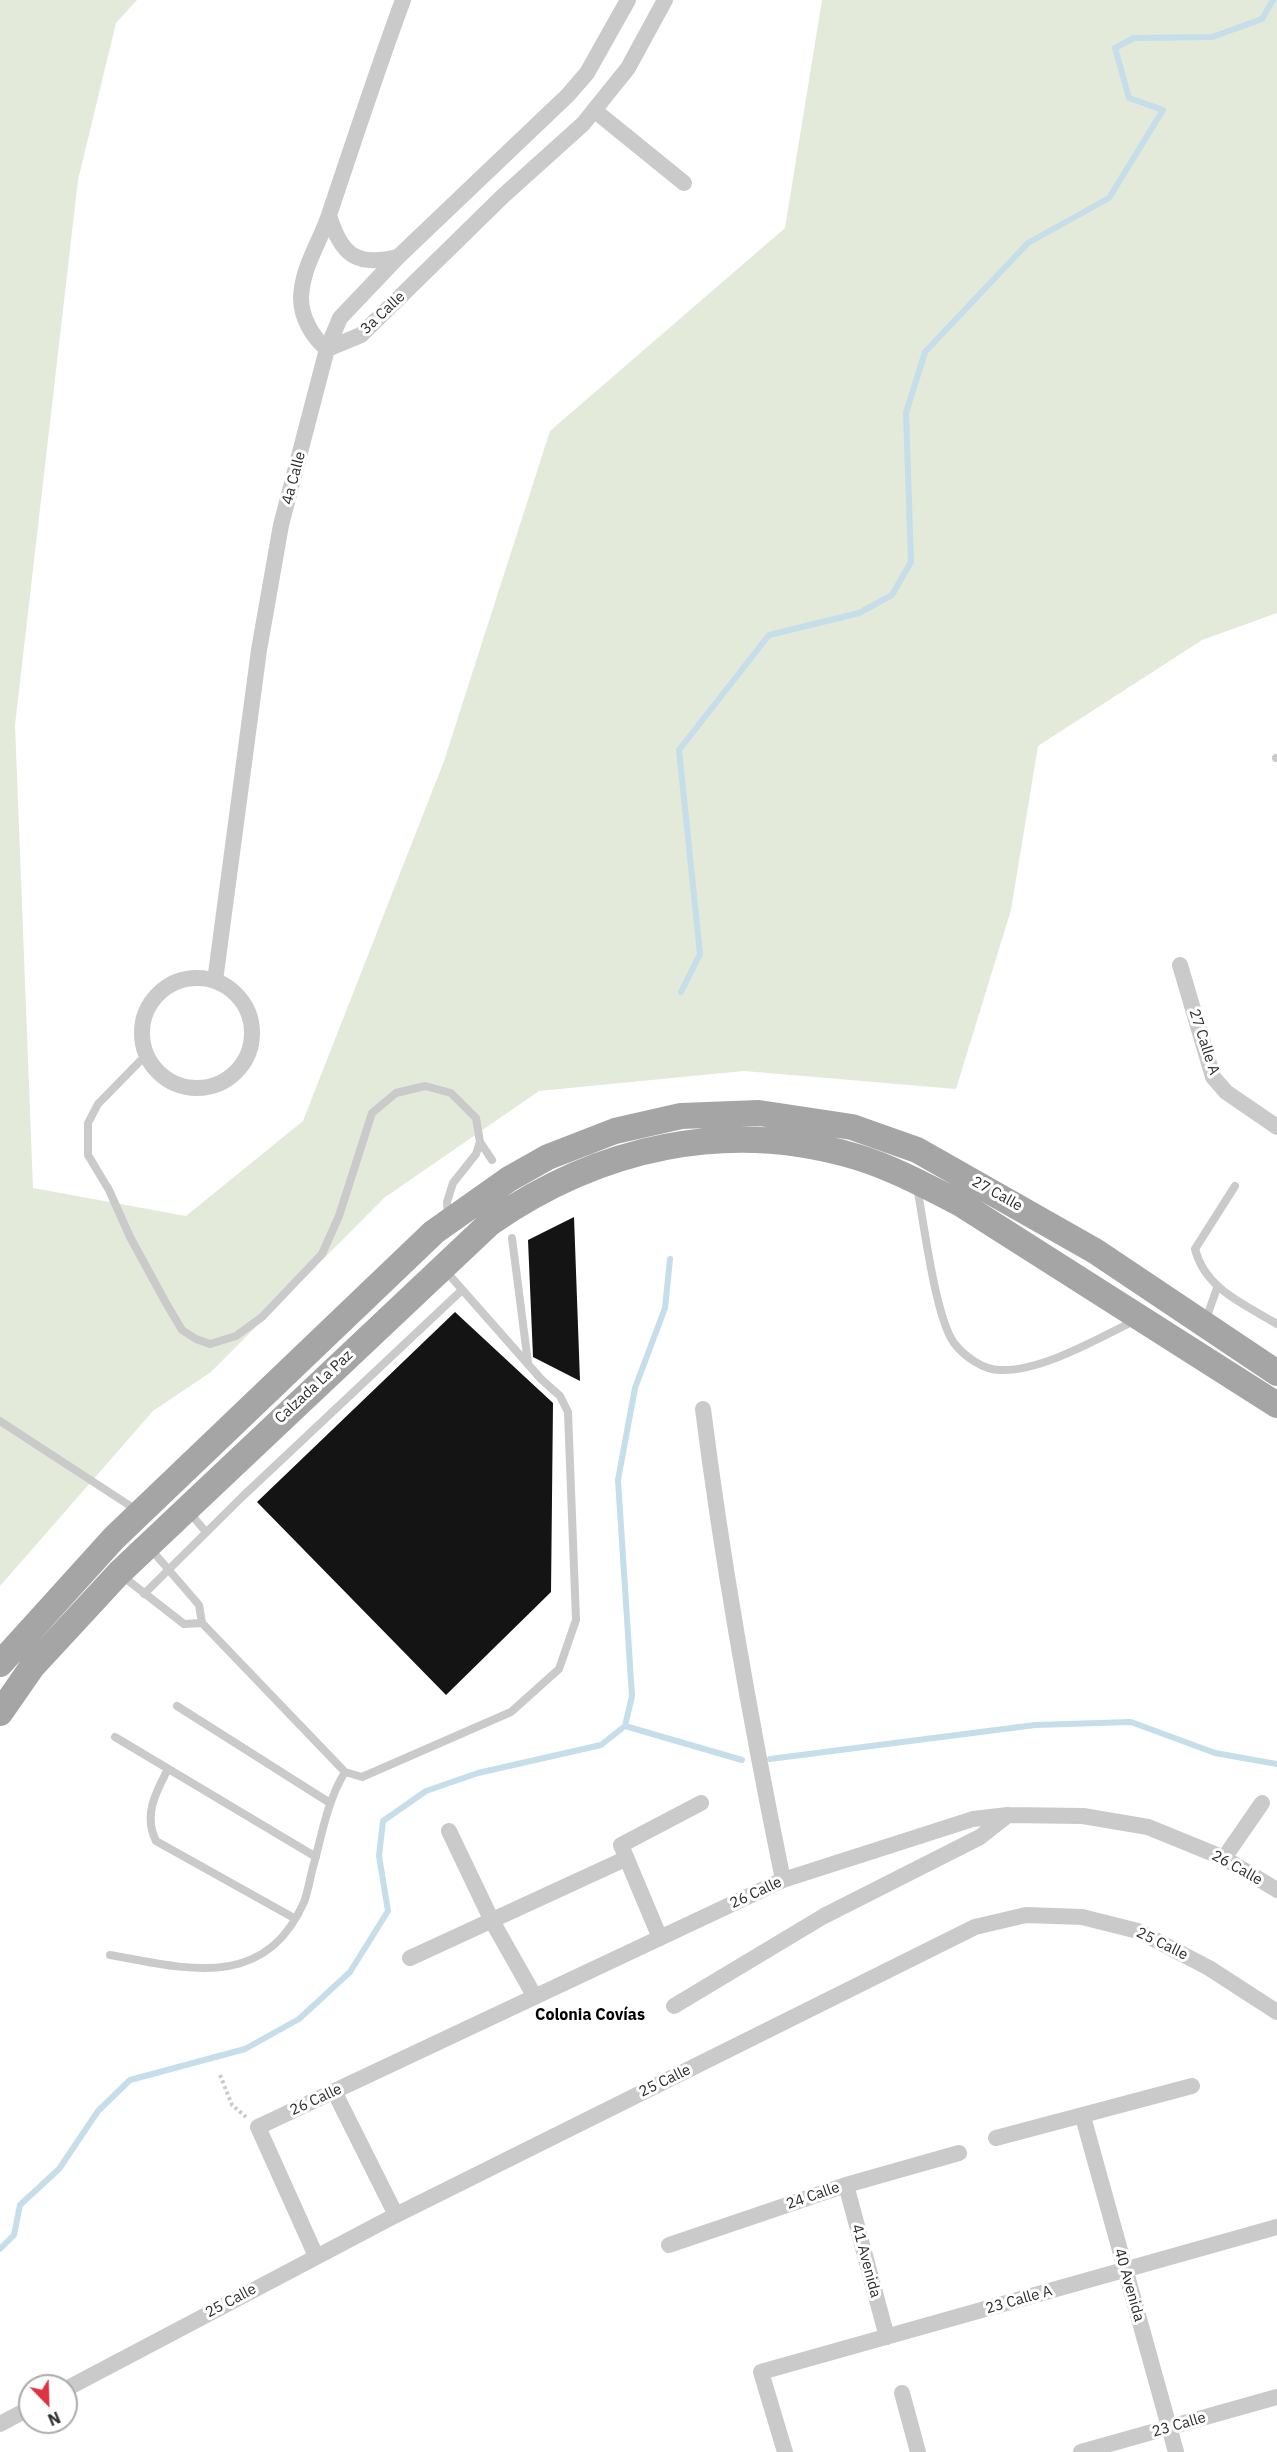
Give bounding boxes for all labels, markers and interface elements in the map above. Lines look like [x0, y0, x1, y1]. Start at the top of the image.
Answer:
street label: 3a Calle [357, 288, 409, 338]
street label: 4a Calle [278, 449, 310, 507]
street label: 27 Calle A [1185, 1007, 1223, 1077]
street label: 27 Calle [969, 1173, 1025, 1215]
street label: Calzada La Paz [271, 1346, 357, 1428]
street label: 26 Calle [1209, 1847, 1265, 1889]
street label: 26 Calle [727, 1873, 785, 1913]
street label: 25 Calle [1133, 1924, 1191, 1964]
district label: Colonia Covías [535, 2005, 645, 2025]
street label: 25 Calle [636, 2061, 694, 2101]
street label: 26 Calle [287, 2080, 345, 2120]
street label: 24 Calle [784, 2179, 842, 2213]
street label: 41 Avenida [848, 2222, 884, 2300]
street label: 40 Avenida [1110, 2246, 1148, 2324]
street label: 25 Calle [202, 2280, 260, 2322]
street label: 23 Calle A [984, 2282, 1054, 2318]
north arrow [18, 2374, 78, 2434]
text: N [45, 2407, 63, 2430]
street label: 23 Calle [1150, 2409, 1208, 2441]

